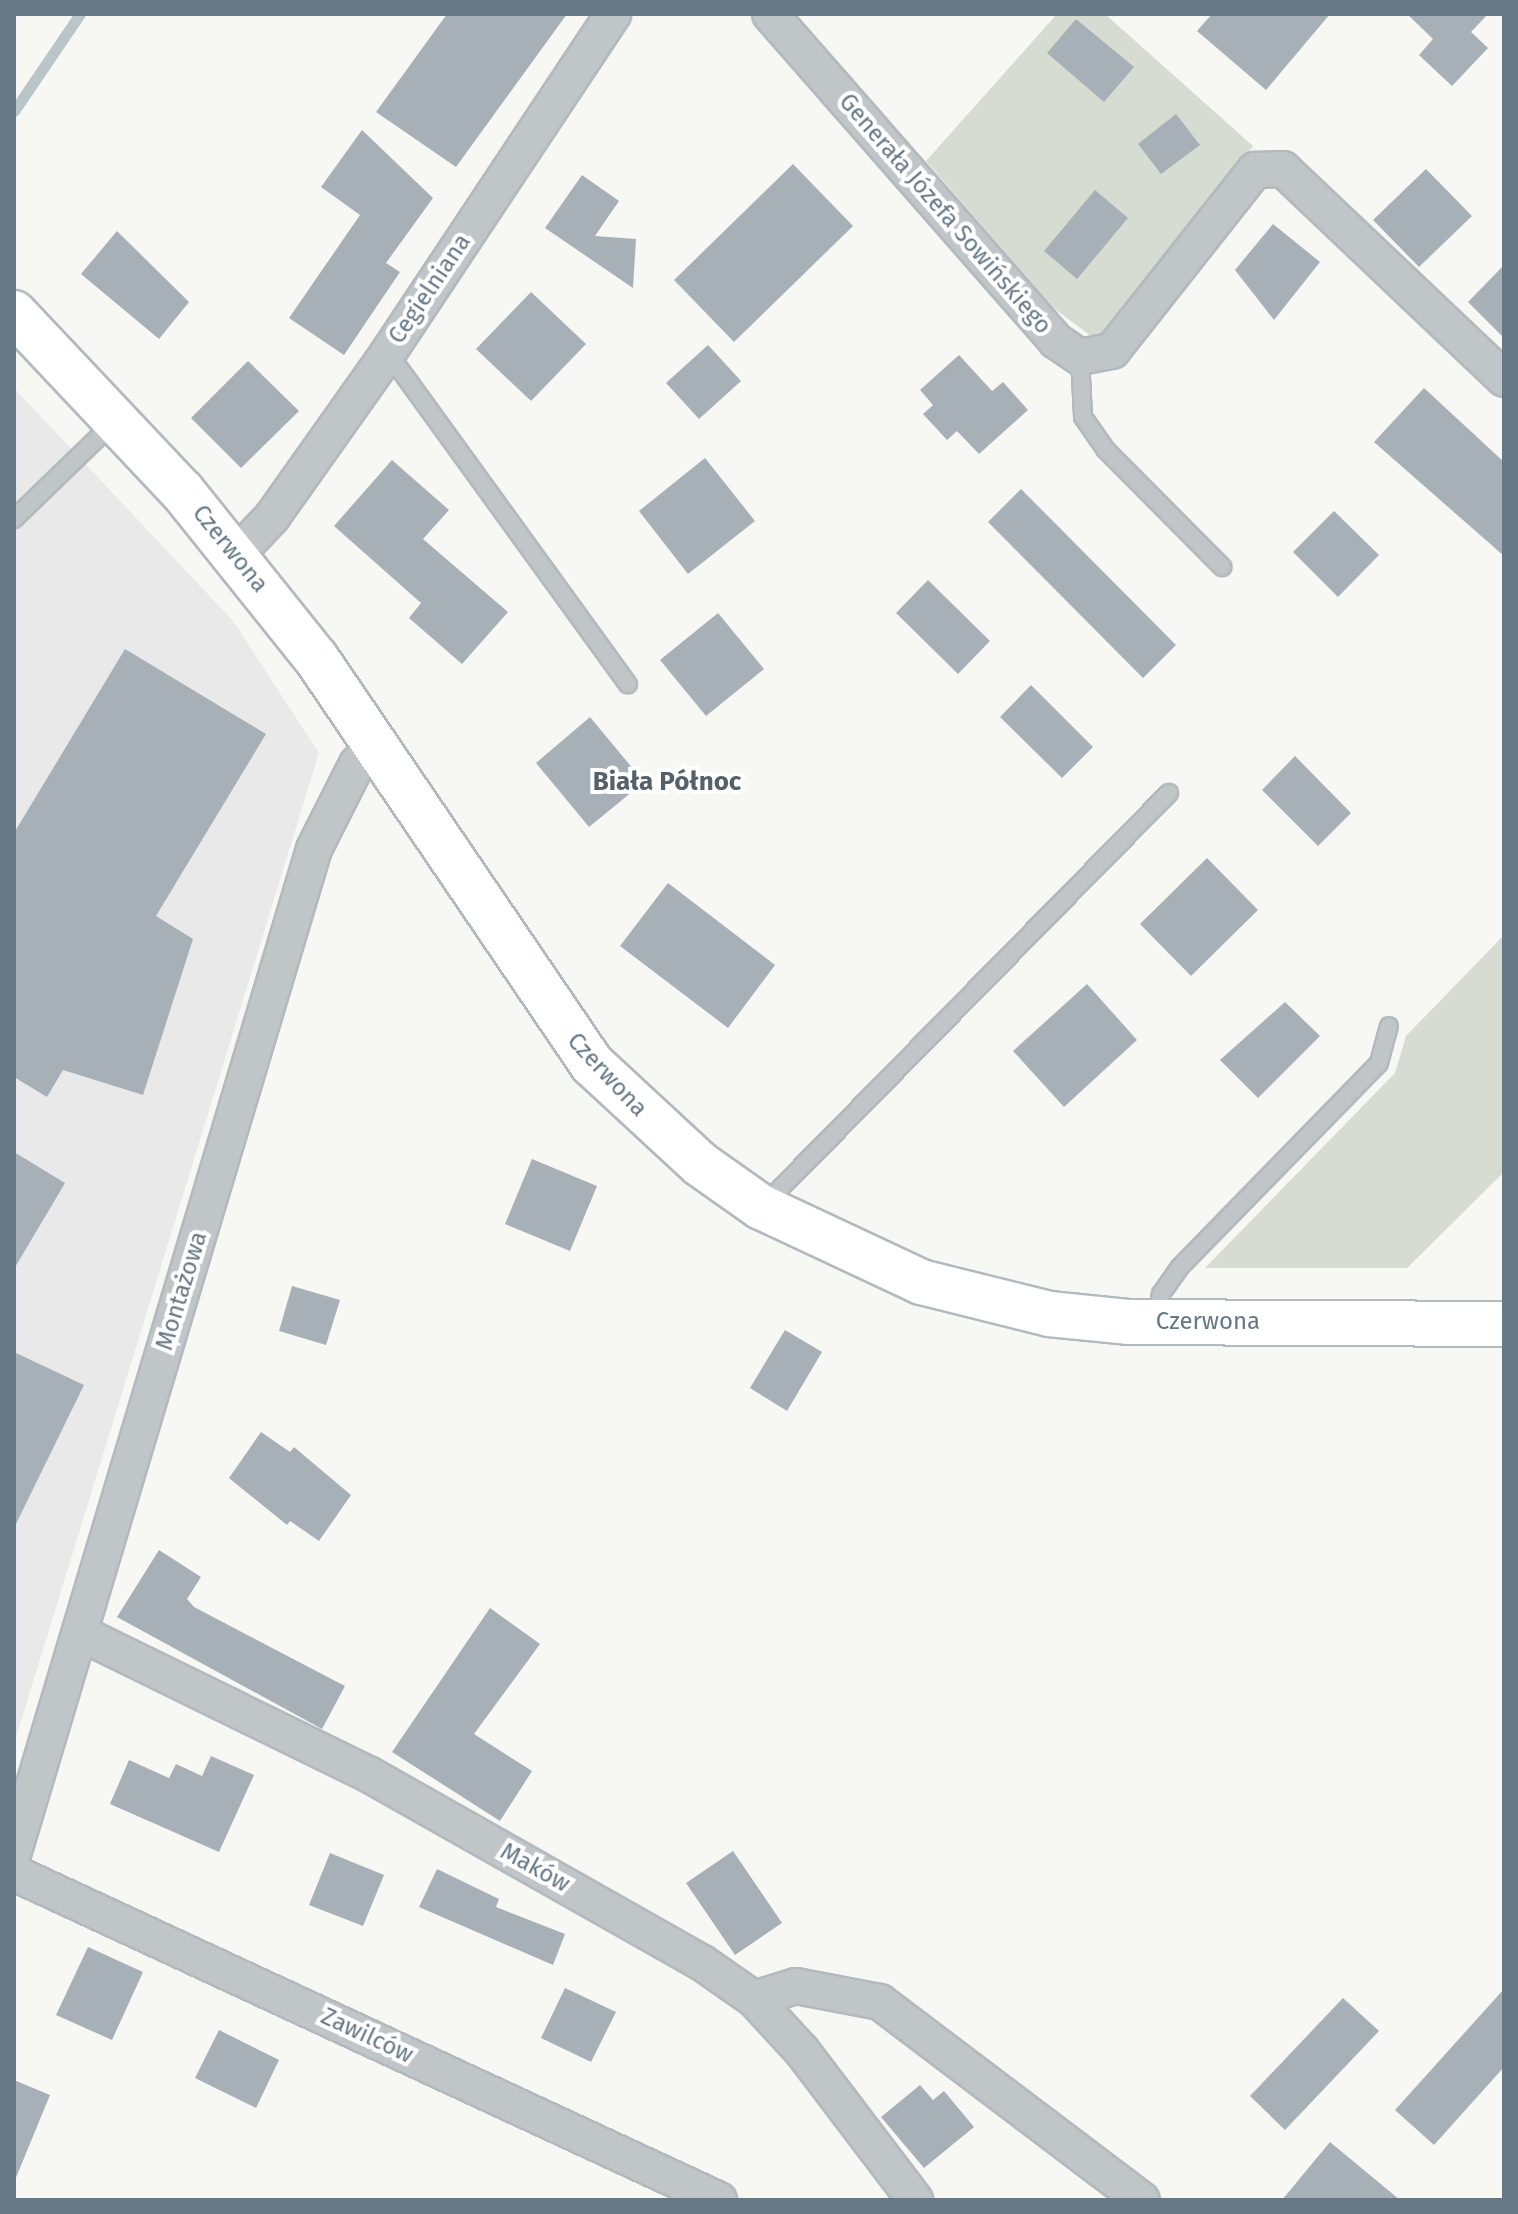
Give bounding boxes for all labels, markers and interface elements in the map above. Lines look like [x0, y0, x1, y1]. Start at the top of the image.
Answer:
street label: Generała Józefa Sowińskiego [833, 88, 1057, 340]
street label: Cegielniana [383, 229, 477, 349]
street label: Czerwona [186, 499, 274, 599]
district label: Biała Północ [593, 766, 741, 798]
street label: Czerwona [561, 1027, 653, 1123]
street label: Montażowa [150, 1228, 214, 1354]
street label: Czerwona [1156, 1308, 1260, 1336]
street label: Maków [495, 1837, 575, 1899]
street label: Zawilców [316, 2002, 418, 2070]

